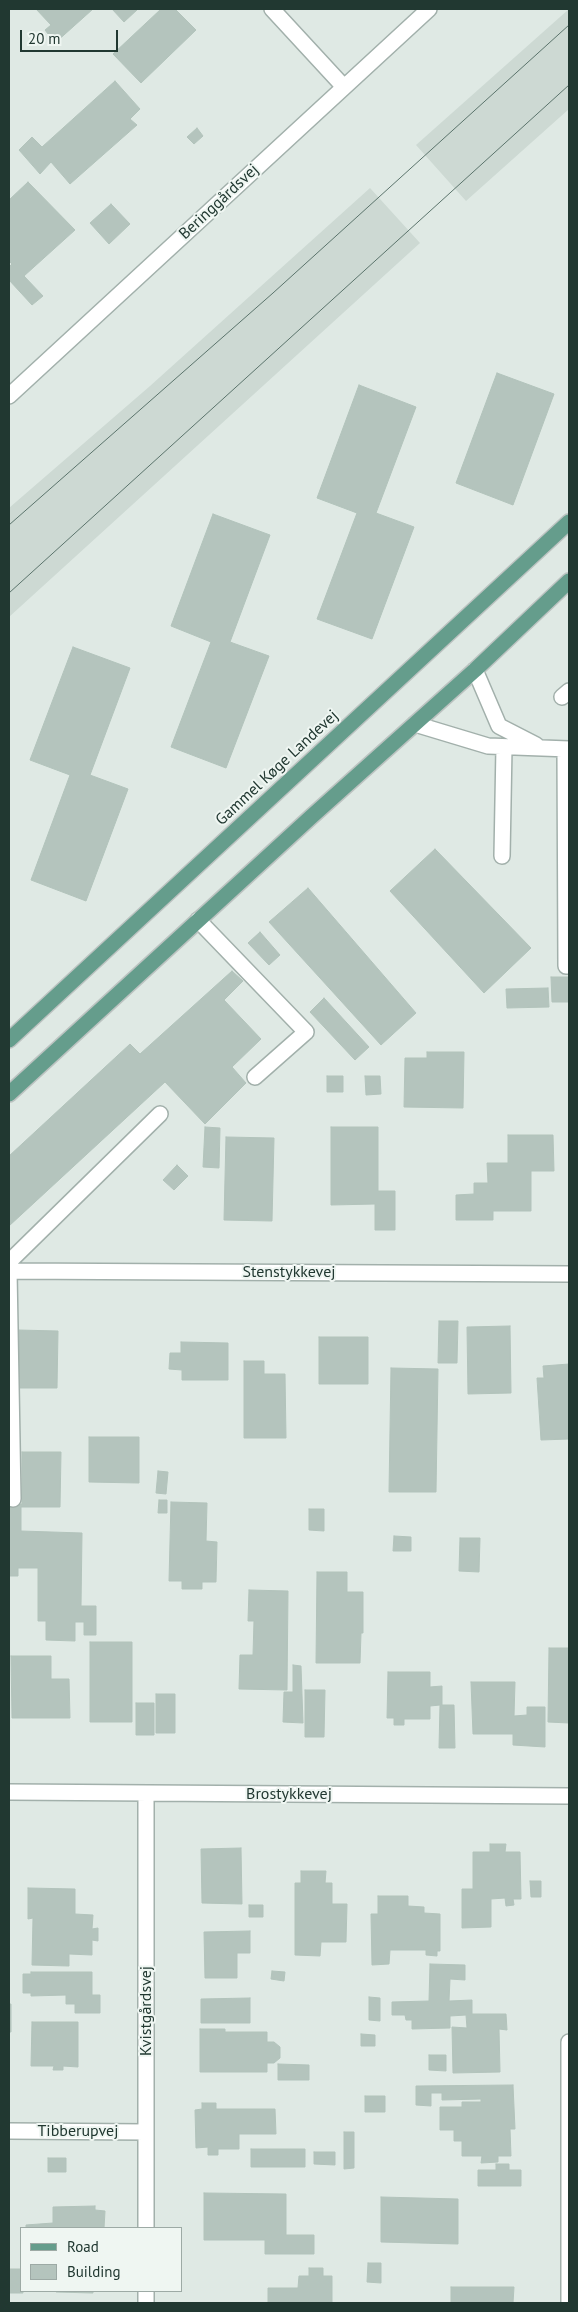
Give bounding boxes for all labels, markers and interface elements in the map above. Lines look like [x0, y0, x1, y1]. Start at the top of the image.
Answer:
scale bar [22, 20, 120, 52]
text: 20 m [28, 29, 61, 48]
street label: Beringgårdsvej [175, 160, 263, 244]
street label: Gammel Køge Landevej [212, 706, 342, 830]
street label: Stenstykkevej [242, 1262, 336, 1282]
street label: Brostykkevej [246, 1784, 332, 1804]
street label: Kvistgårdsvej [136, 1966, 156, 2056]
street label: Tibberupvej [37, 2121, 119, 2141]
legend [20, 2227, 182, 2292]
text: Road [67, 2237, 99, 2256]
text: Building [67, 2262, 121, 2281]

